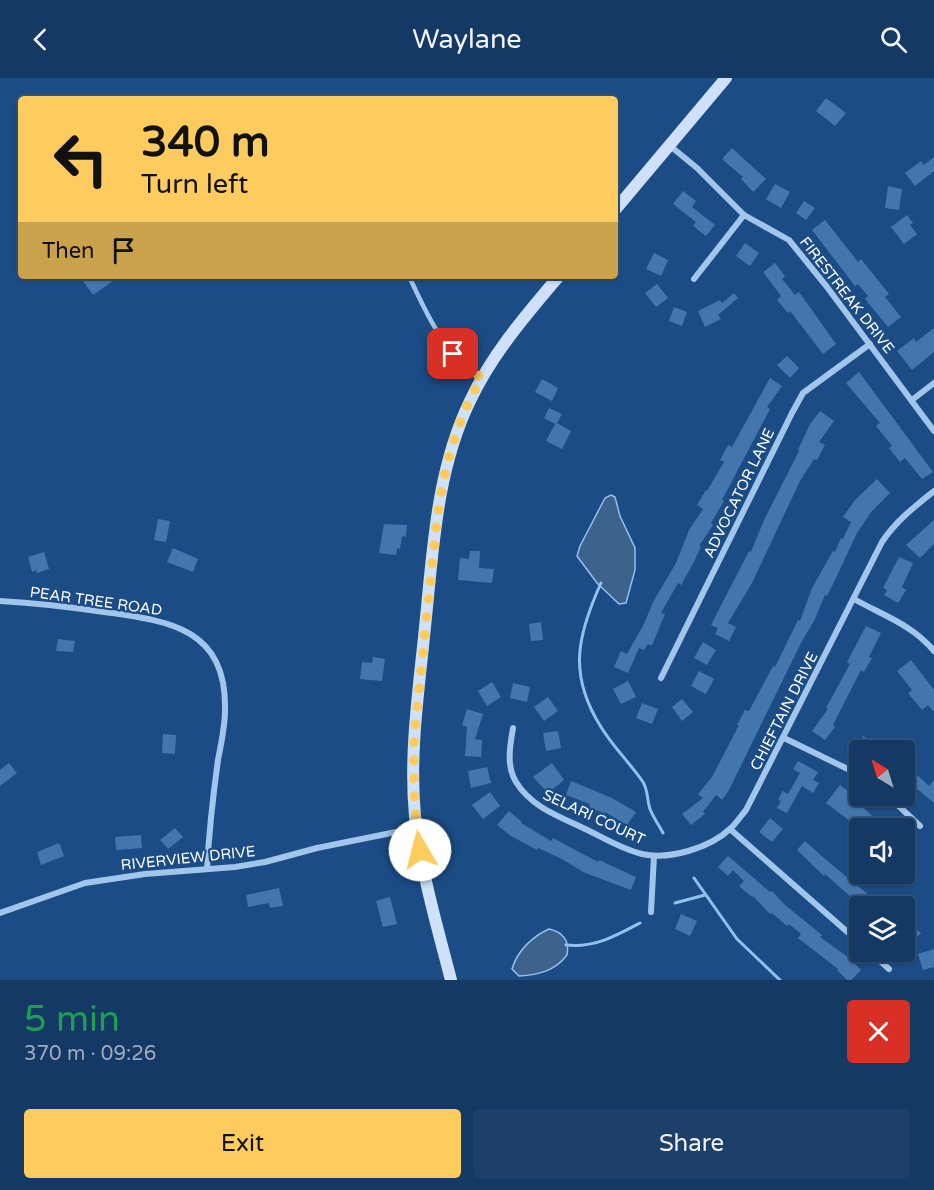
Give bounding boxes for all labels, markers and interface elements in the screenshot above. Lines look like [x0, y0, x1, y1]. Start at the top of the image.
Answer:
icon: back [24, 23, 57, 56]
text: Waylane [412, 23, 522, 56]
icon: search [877, 23, 910, 56]
text: 340 m [141, 117, 270, 168]
icon: left [42, 120, 120, 198]
text: Turn left [141, 168, 248, 201]
street label: FIRESTREAK DRIVE [796, 233, 898, 357]
icon: arrive [107, 234, 140, 267]
text: Then [42, 238, 95, 264]
pin [427, 328, 478, 379]
icon: arrive [436, 337, 469, 370]
street label: ADVOCATOR LANE [700, 425, 778, 561]
street label: PEAR TREE ROAD [29, 583, 163, 619]
street label: CHIEFTAIN DRIVE [746, 649, 822, 773]
north arrow [849, 740, 915, 806]
map controls [849, 740, 915, 962]
street label: SELARI COURT [540, 785, 648, 849]
position arrow [388, 818, 452, 882]
button: sound [849, 818, 915, 884]
street label: RIVERVIEW DRIVE [120, 842, 256, 874]
button: layers [849, 896, 915, 962]
text: 5 min [24, 998, 120, 1041]
button: close [847, 1000, 910, 1063]
text: 370 m · 09:26 [24, 1042, 156, 1066]
button: Exit [24, 1109, 461, 1178]
button: Share [473, 1109, 910, 1178]

